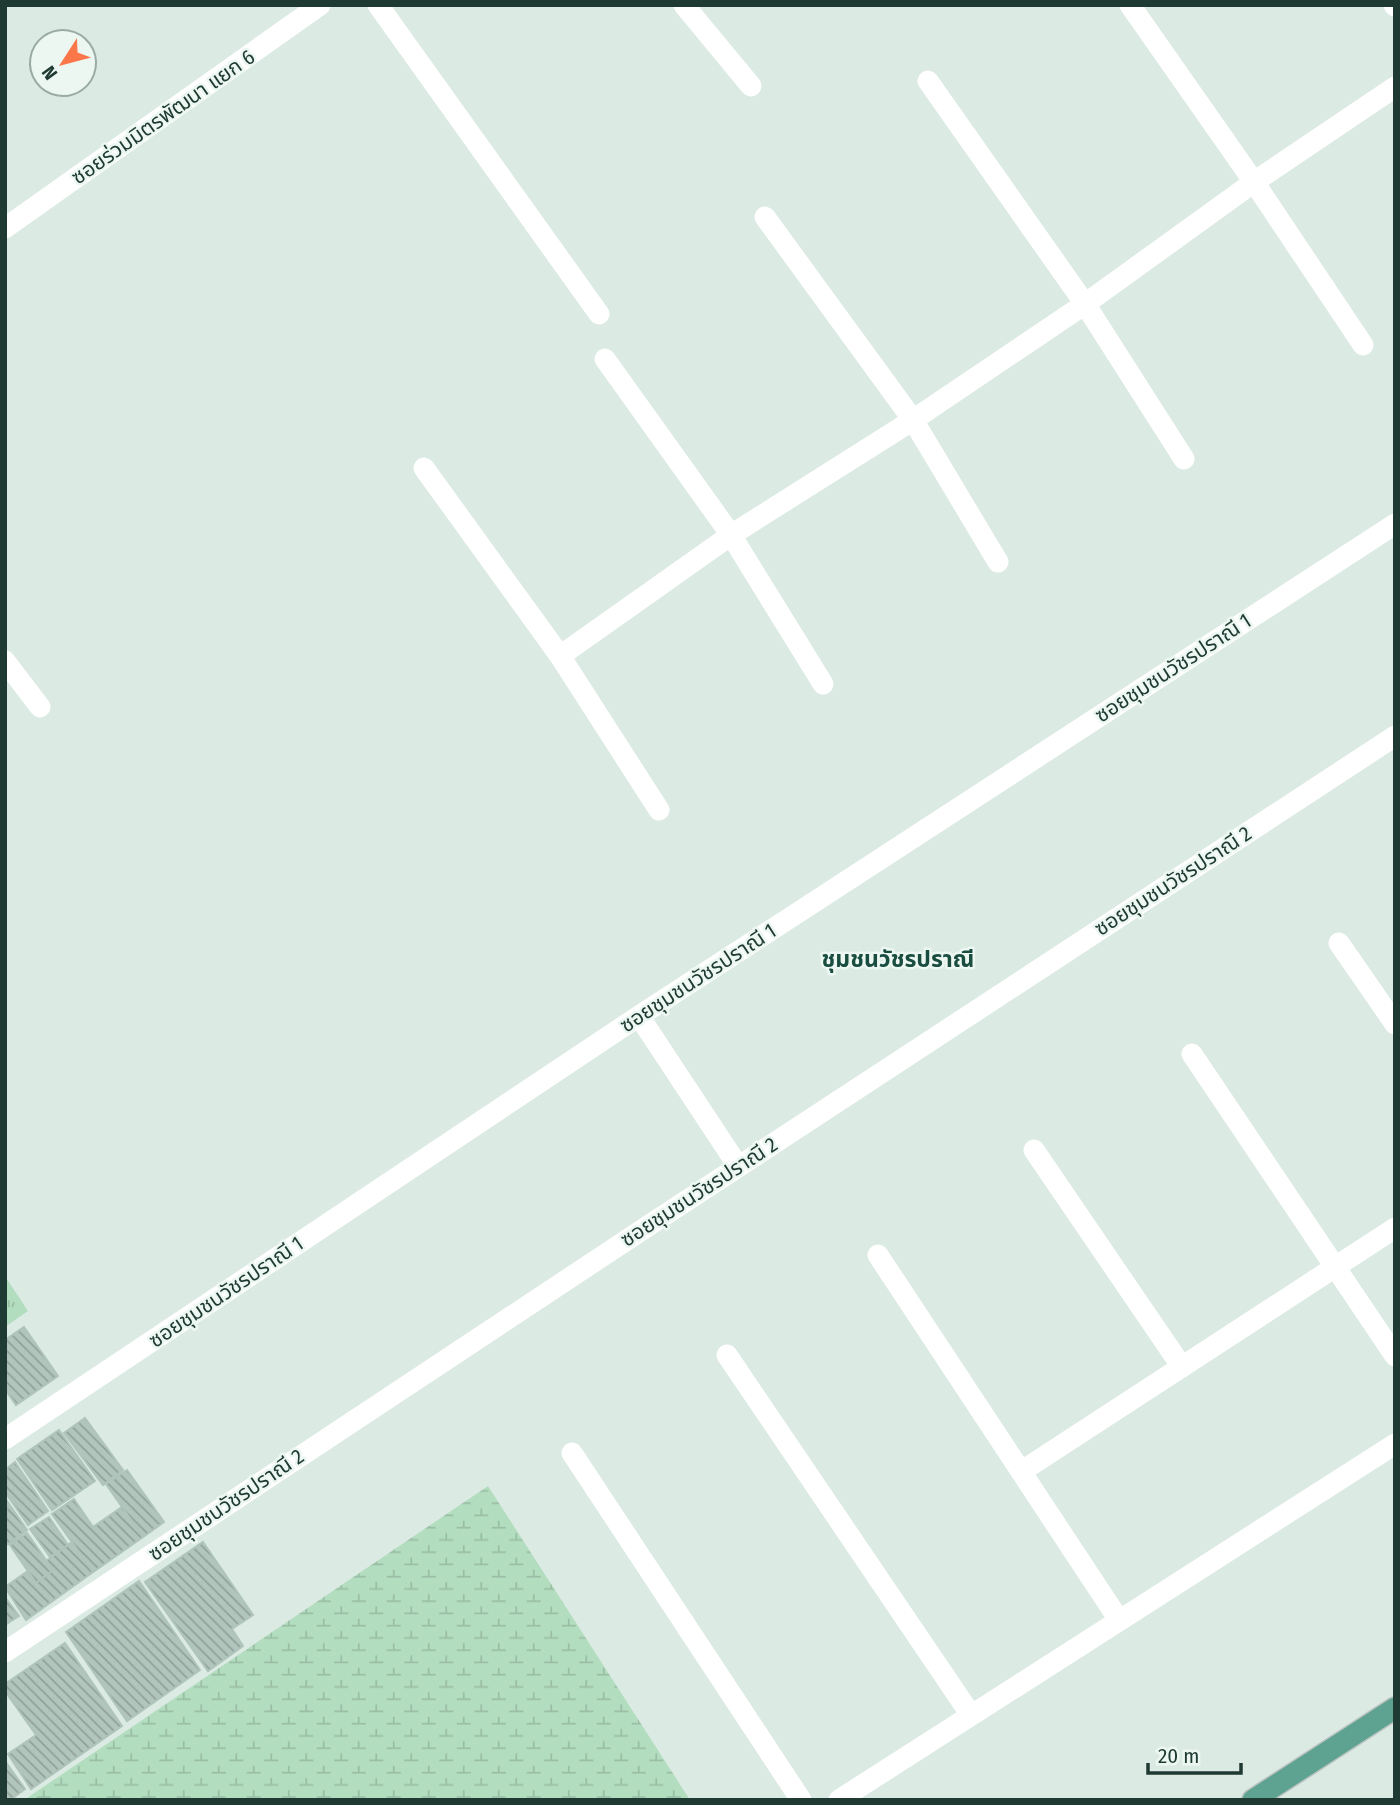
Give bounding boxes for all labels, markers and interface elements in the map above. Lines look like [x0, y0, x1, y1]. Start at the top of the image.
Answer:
north arrow [28, 28, 98, 98]
street label: ซอยร่วมมิตรพัฒนา แยก 6 [66, 44, 260, 190]
text: N [37, 61, 62, 84]
street label: ซอยชุมชนวัชรปราณี 1 [1090, 608, 1256, 728]
street label: ซอยชุมชนวัชรปราณี 2 [1090, 821, 1256, 941]
street label: ซอยชุมชนวัชรปราณี 1 [615, 918, 781, 1038]
district label: ชุมชนวัชรปราณี [822, 945, 974, 973]
street label: ซอยชุมชนวัชรปราณี 2 [616, 1132, 782, 1252]
street label: ซอยชุมชนวัชรปราณี 1 [144, 1231, 308, 1353]
street label: ซอยชุมชนวัชรปราณี 2 [143, 1443, 309, 1567]
scale bar [1148, 1731, 1241, 1775]
text: 20 m [1158, 1743, 1199, 1769]

